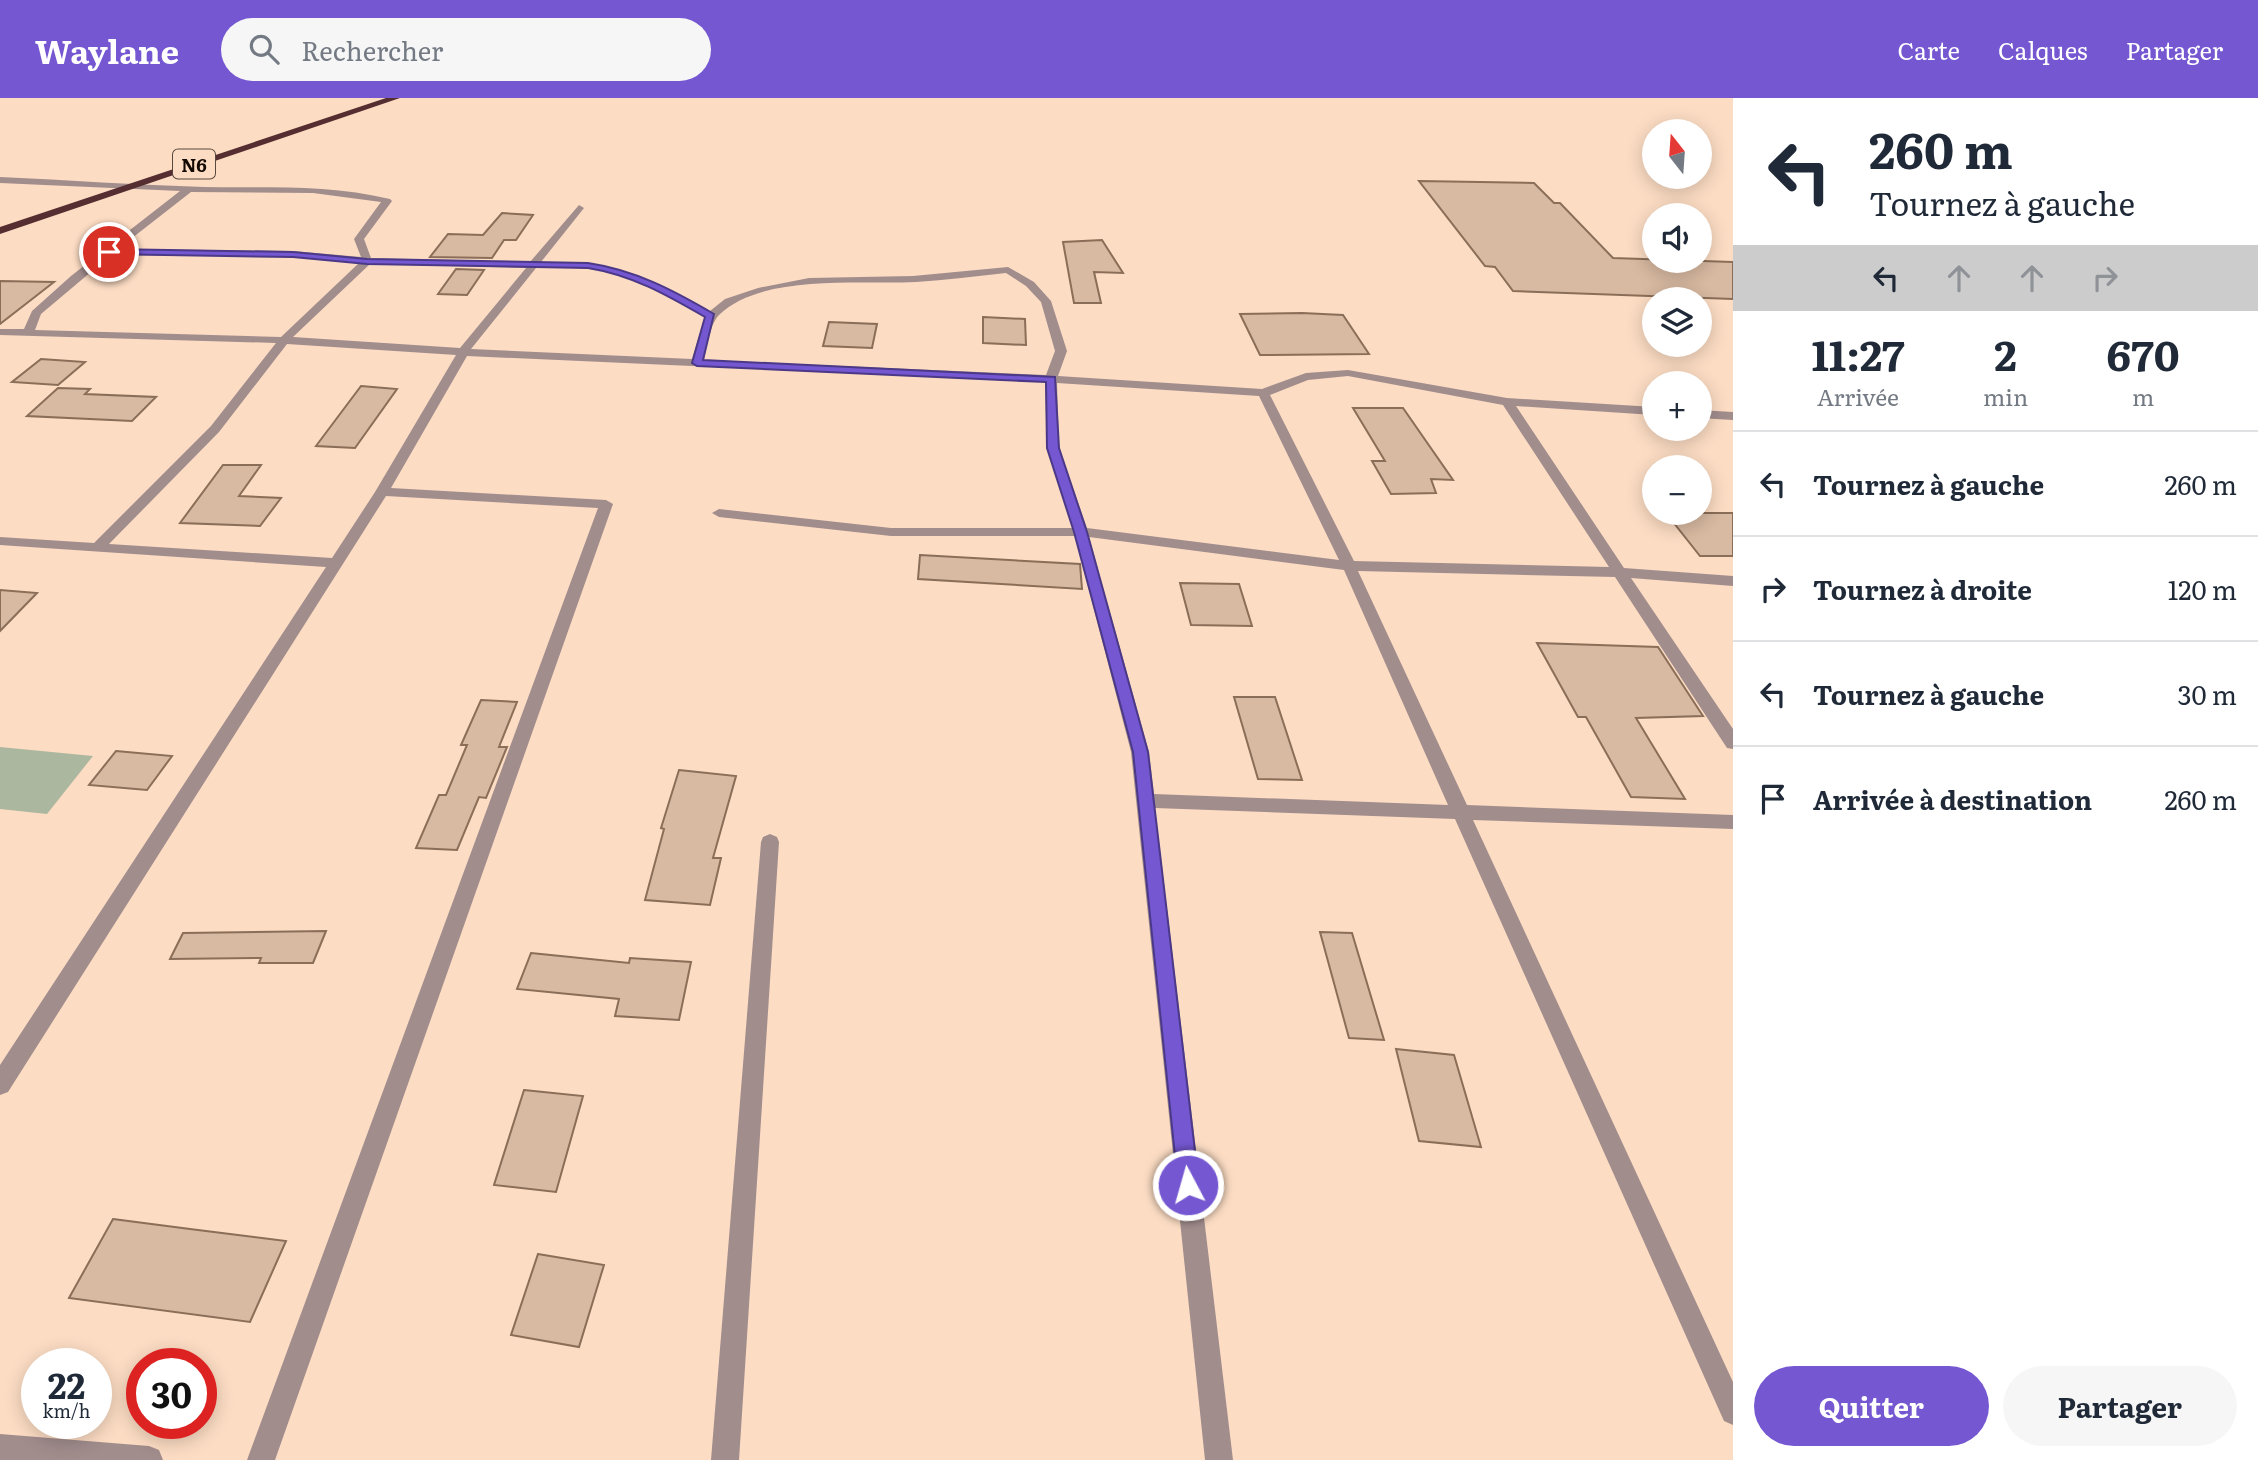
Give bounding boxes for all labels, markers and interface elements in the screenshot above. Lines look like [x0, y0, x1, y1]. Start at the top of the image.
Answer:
search box [221, 18, 711, 81]
text: Waylane [35, 25, 179, 74]
icon: search [245, 30, 283, 68]
text: Rechercher [301, 30, 443, 69]
text: Carte [1897, 32, 1960, 67]
text: Calques [1998, 32, 2088, 67]
text: Partager [2126, 32, 2223, 67]
text: 260 m [1869, 111, 2013, 184]
north arrow [1642, 119, 1712, 189]
map controls [1642, 119, 1712, 525]
icon: left [1754, 126, 1845, 217]
road number: N6 [173, 150, 215, 178]
text: Tournez à gauche [1869, 178, 2135, 226]
button: sound [1642, 203, 1712, 273]
pin [79, 222, 139, 282]
icon: arrive [90, 233, 128, 271]
icon: left [1867, 259, 1905, 297]
icon: ahead [1940, 259, 1978, 297]
icon: ahead [2013, 259, 2051, 297]
icon: right [2086, 259, 2124, 297]
button: layers [1642, 287, 1712, 357]
text: 11:27 [1811, 322, 1905, 384]
text: 2 [1994, 322, 2017, 384]
text: 670 [2107, 322, 2180, 384]
button: + [1642, 371, 1712, 441]
text: Arrivée [1817, 379, 1899, 413]
text: min [1983, 379, 2028, 413]
text: m [2132, 379, 2154, 413]
button: − [1642, 455, 1712, 525]
text: Tournez à gauche [1813, 464, 2044, 503]
text: 260 m [2164, 464, 2237, 503]
icon: left [1754, 465, 1792, 503]
text: Tournez à droite [1813, 569, 2032, 608]
text: 120 m [2168, 569, 2237, 608]
icon: right [1754, 570, 1792, 608]
text: Tournez à gauche [1813, 674, 2044, 713]
text: 30 m [2177, 674, 2237, 713]
icon: left [1754, 675, 1792, 713]
text: Arrivée à destination [1813, 779, 2092, 818]
text: 260 m [2164, 779, 2237, 818]
icon: arrive [1754, 780, 1792, 818]
position arrow [1151, 1148, 1225, 1222]
speed limit sign: 30 [126, 1348, 217, 1439]
text: 22 [48, 1358, 85, 1410]
button: Quitter [1754, 1366, 1989, 1446]
button: Partager [2003, 1366, 2237, 1446]
text: km/h [43, 1397, 90, 1424]

